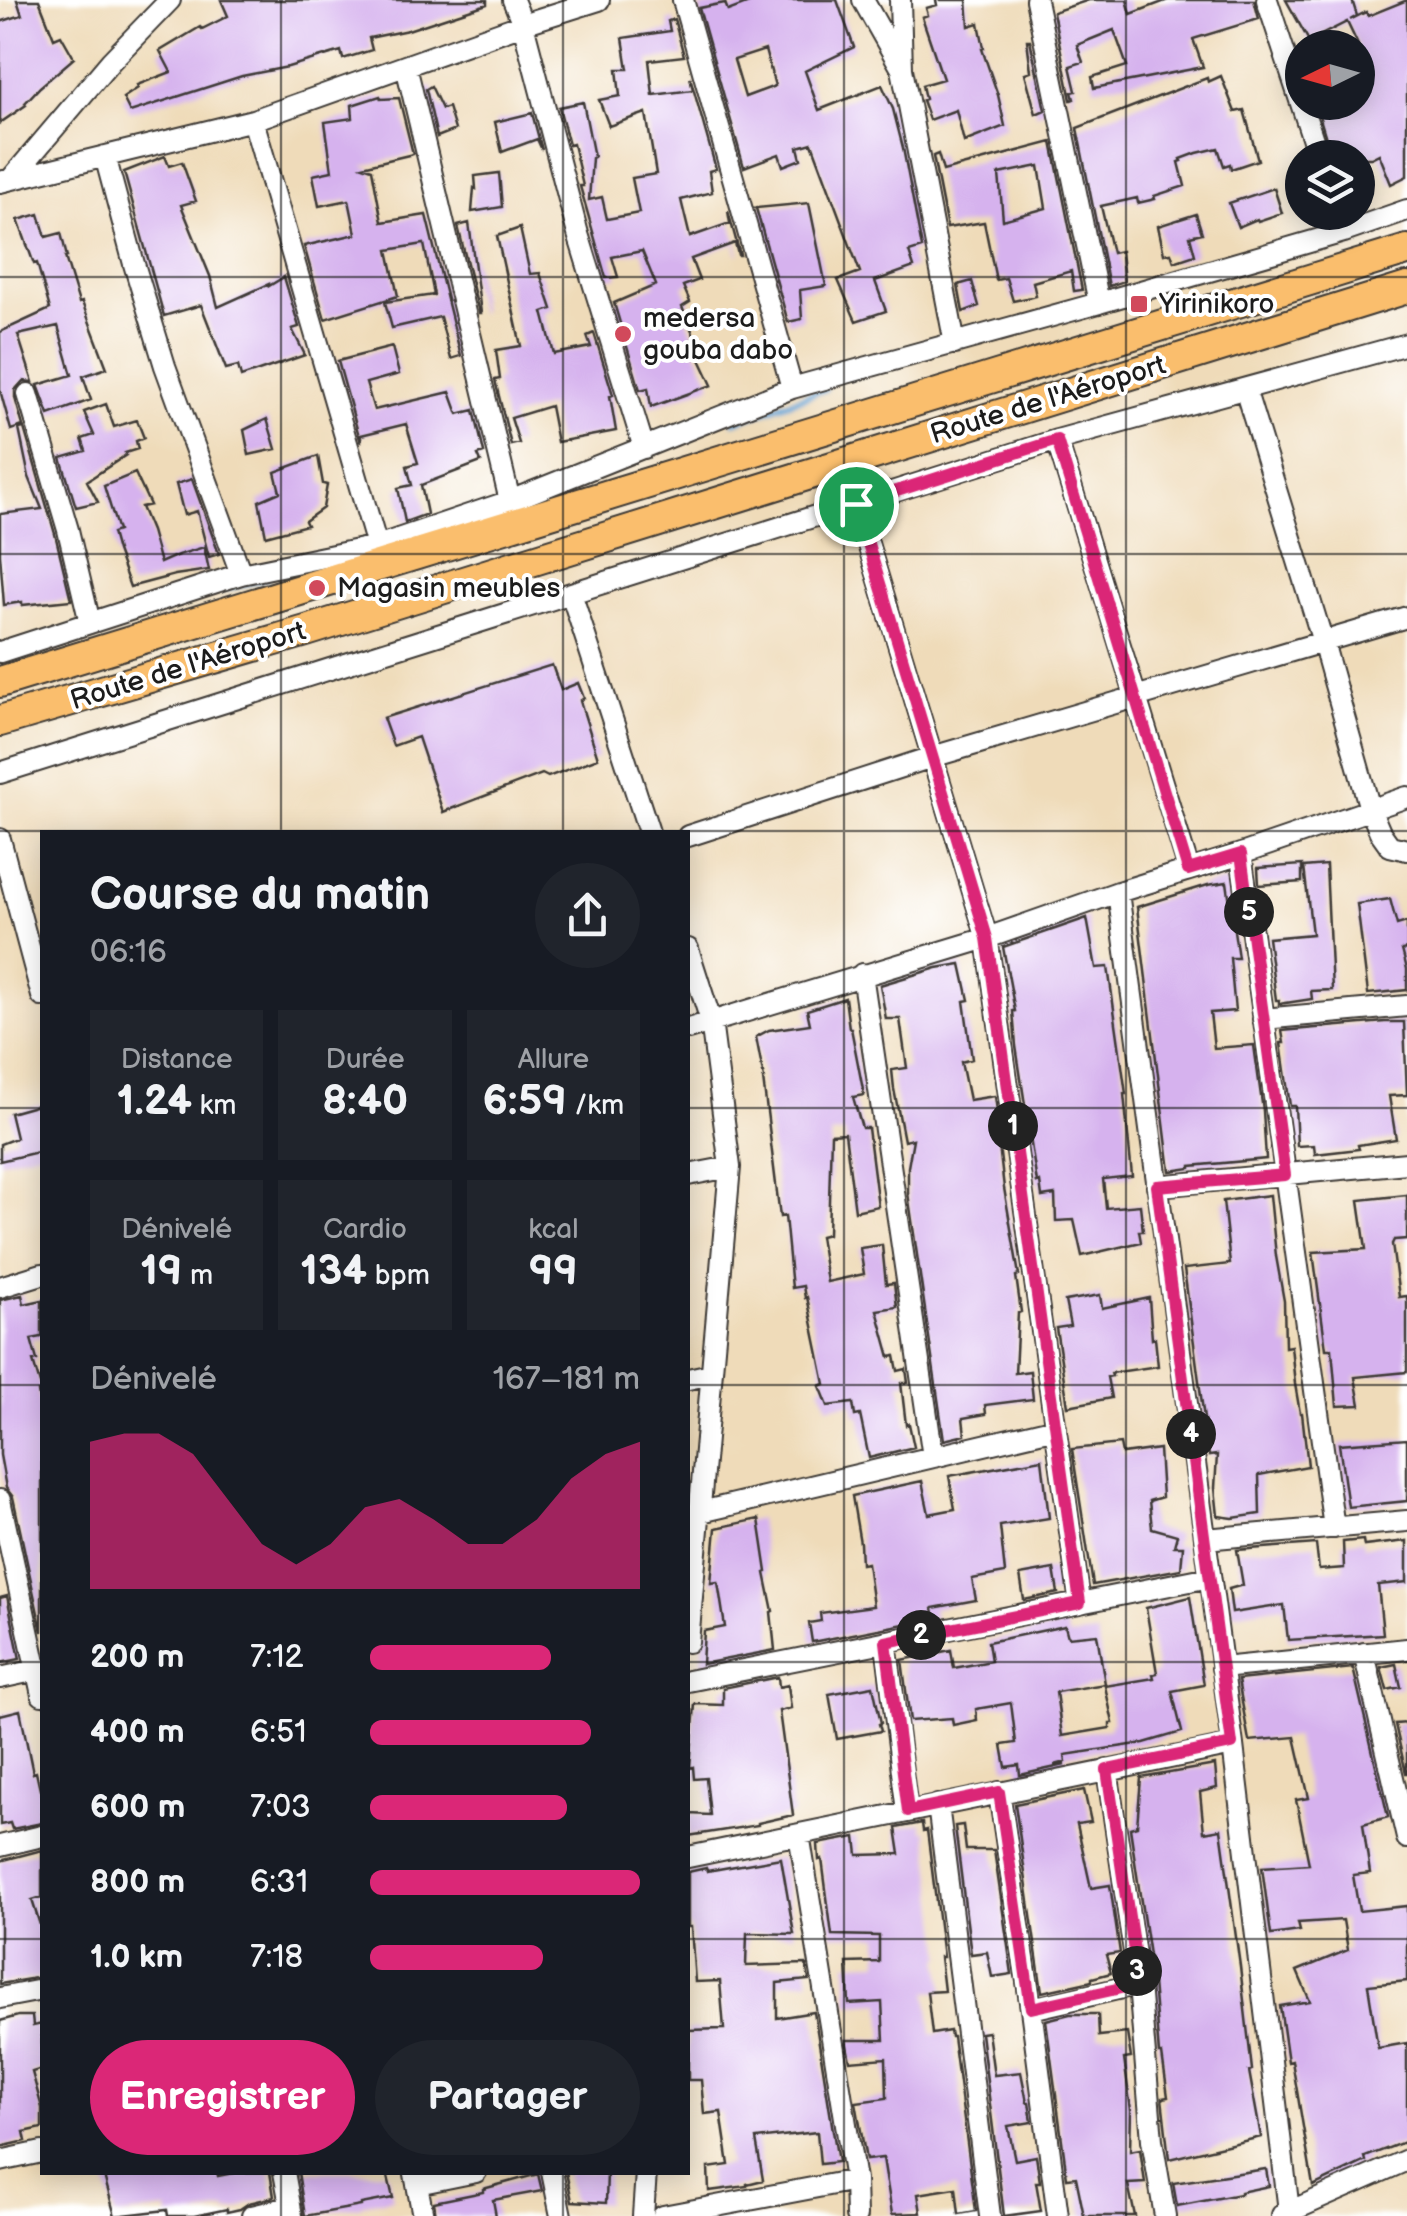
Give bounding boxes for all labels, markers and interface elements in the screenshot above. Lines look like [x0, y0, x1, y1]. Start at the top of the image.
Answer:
north arrow [1285, 30, 1375, 120]
map controls [1285, 30, 1375, 230]
button: layers [1285, 140, 1375, 230]
place label: Yirinikoro [1158, 288, 1274, 321]
marker: Yirinikoro [1128, 293, 1150, 315]
place label: medersa gouba dabo [643, 302, 793, 367]
marker: medersa gouba dabo [612, 323, 634, 345]
street label: Route de l'Aéroport [926, 348, 1170, 451]
pin [814, 462, 899, 547]
icon: arrive [829, 477, 884, 532]
place label: Magasin meubles [337, 572, 561, 605]
marker: Magasin meubles [306, 577, 328, 599]
street label: Route de l'Aéroport [66, 614, 310, 717]
button: share [535, 863, 640, 968]
text: Course du matin [90, 868, 430, 923]
pin: 5 [1224, 887, 1274, 937]
text: 5 [1241, 895, 1257, 928]
text: 06:16 [90, 933, 167, 972]
text: Distance [121, 1043, 233, 1076]
text: Durée [325, 1043, 405, 1076]
text: Allure [518, 1043, 589, 1076]
text: 1.24 [117, 1076, 192, 1127]
text: 8:40 [322, 1076, 408, 1127]
text: 6:59 [483, 1076, 567, 1127]
text: km [192, 1089, 236, 1122]
text: /km [567, 1089, 624, 1122]
pin: 1 [988, 1101, 1038, 1151]
text: 1 [1007, 1109, 1019, 1142]
text: Dénivelé [121, 1213, 232, 1246]
text: Cardio [323, 1213, 407, 1246]
text: kcal [528, 1213, 578, 1246]
text: 19 [140, 1246, 182, 1297]
text: 134 [300, 1246, 367, 1297]
text: 99 [529, 1246, 578, 1297]
text: m [182, 1259, 213, 1292]
text: bpm [367, 1259, 430, 1292]
text: Dénivelé [90, 1360, 217, 1399]
text: 167–181 m [493, 1360, 640, 1399]
pin: 4 [1166, 1409, 1216, 1459]
text: 4 [1183, 1417, 1199, 1450]
pin: 2 [896, 1610, 946, 1660]
text: 2 [913, 1618, 929, 1651]
text: 200 m [90, 1638, 184, 1677]
text: 7:12 [250, 1638, 303, 1677]
text: 400 m [90, 1713, 185, 1752]
text: 6:51 [250, 1713, 307, 1752]
text: 600 m [90, 1788, 185, 1827]
text: 7:03 [250, 1788, 311, 1827]
text: 800 m [90, 1863, 185, 1902]
text: 6:31 [250, 1863, 308, 1902]
text: 1.0 km [90, 1938, 183, 1977]
text: 7:18 [250, 1938, 303, 1977]
pin: 3 [1112, 1946, 1162, 1996]
text: 3 [1129, 1954, 1145, 1987]
button: Enregistrer [90, 2040, 355, 2155]
button: Partager [375, 2040, 640, 2155]

